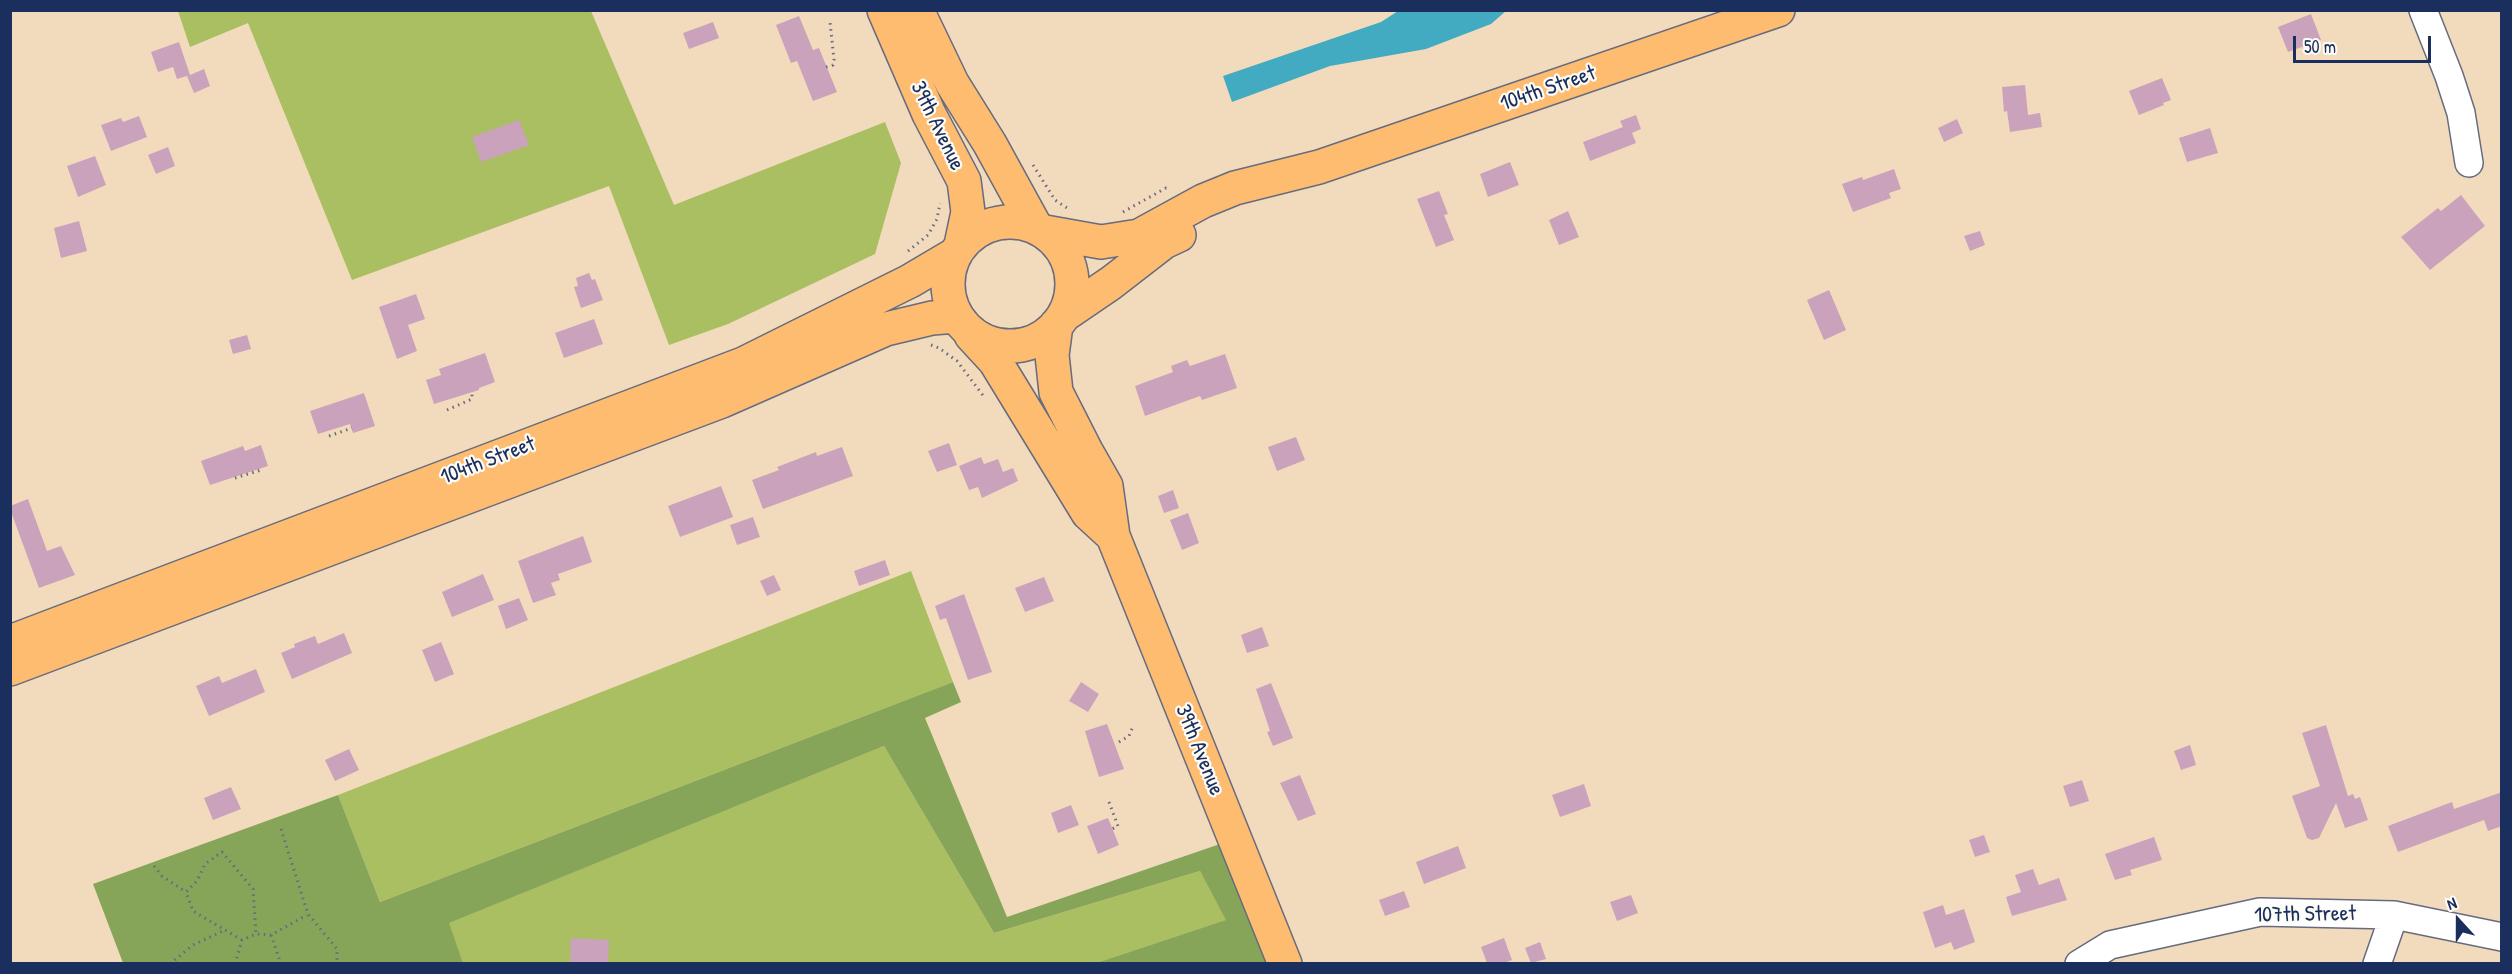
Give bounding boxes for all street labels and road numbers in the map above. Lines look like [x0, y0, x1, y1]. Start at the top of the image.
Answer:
street label: 104th Street [1497, 60, 1599, 118]
street label: 39th Avenue [904, 77, 970, 175]
street label: 104th Street [437, 431, 539, 491]
street label: 39th Avenue [1169, 701, 1229, 799]
street label: 107th Street [2254, 901, 2356, 929]

